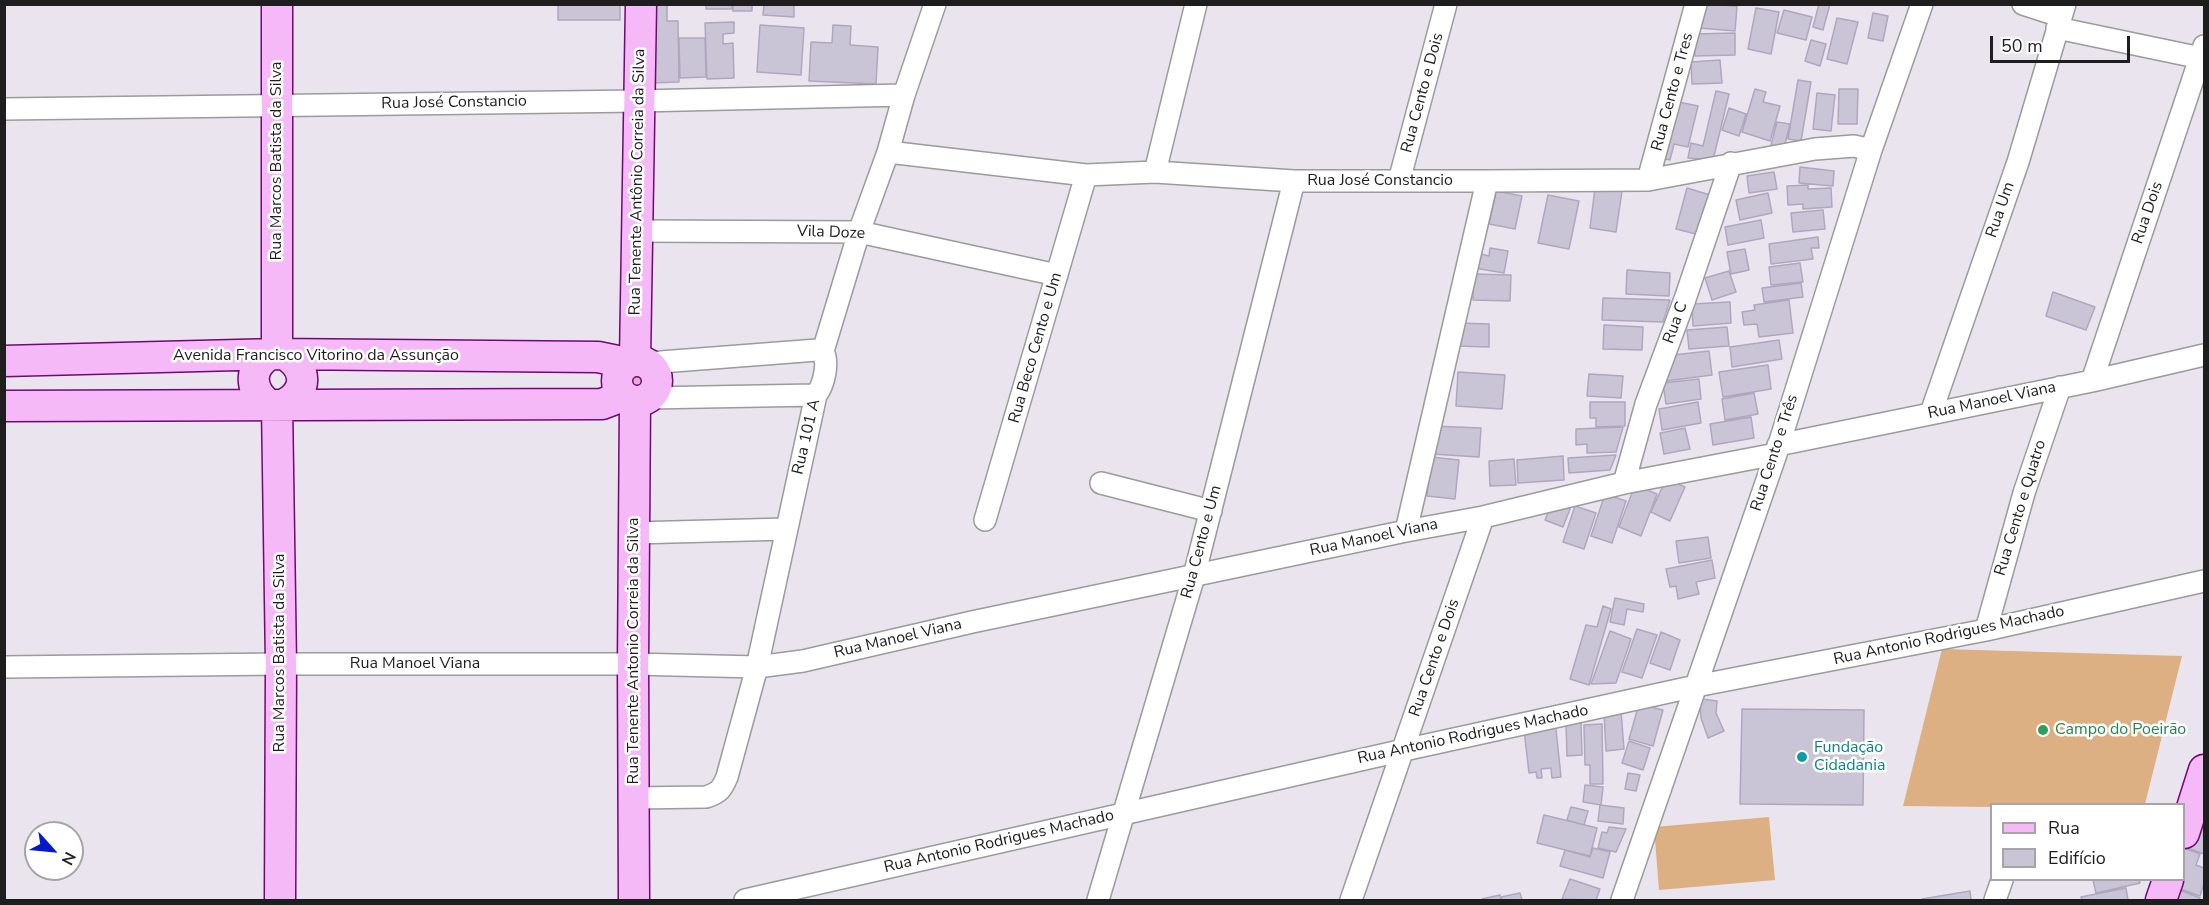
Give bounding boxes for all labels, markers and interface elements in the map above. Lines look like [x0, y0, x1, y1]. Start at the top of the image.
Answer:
scale bar [1993, 24, 2132, 62]
street label: Rua Cento e Dois [1398, 31, 1448, 155]
street label: Rua Cento e Tres [1648, 31, 1698, 153]
text: 50 m [2001, 34, 2043, 58]
street label: Rua Tenente Antônio Correia da Silva [626, 48, 650, 316]
street label: Rua Marcos Batista da Silva [267, 61, 287, 261]
street label: Rua José Constancio [381, 92, 527, 114]
street label: Rua José Constancio [1307, 171, 1453, 191]
street label: Rua Dois [2128, 179, 2168, 247]
street label: Rua Um [1983, 180, 2019, 240]
street label: Vila Doze [796, 222, 866, 244]
street label: Rua Beco Cento e Um [1005, 270, 1067, 426]
street label: Rua C [1660, 299, 1692, 347]
street label: Avenida Francisco Vitorino da Assunção [173, 346, 459, 366]
street label: Rua Manoel Viana [1926, 378, 2058, 424]
street label: Rua Cento e Três [1747, 392, 1803, 514]
street label: Rua 101 A [789, 397, 825, 477]
street label: Rua Cento e Quatro [1991, 438, 2051, 578]
street label: Rua Cento e Um [1178, 483, 1226, 601]
street label: Rua Manoel Viana [1308, 515, 1440, 561]
street label: Rua Tenente Antonio Correia da Silva [624, 518, 644, 784]
street label: Rua Marcos Batista da Silva [270, 553, 290, 753]
street label: Rua Cento e Dois [1406, 597, 1464, 719]
street label: Rua Antonio Rodrigues Machado [1832, 602, 2066, 670]
street label: Rua Manoel Viana [832, 615, 964, 663]
street label: Rua Manoel Viana [350, 654, 480, 674]
street label: Rua Antonio Rodrigues Machado [1356, 701, 1590, 769]
place label: Campo do Poeirão [2055, 720, 2186, 740]
marker: Campo do Poeirão [2036, 723, 2050, 737]
place label: Fundação Cidadania [1814, 738, 1885, 776]
marker: Fundação Cidadania [1795, 750, 1809, 764]
legend [1990, 803, 2185, 881]
street label: Rua Antonio Rodrigues Machado [882, 806, 1116, 878]
text: Rua [2048, 816, 2080, 840]
north arrow [24, 821, 84, 881]
text: Edifício [2048, 846, 2106, 870]
text: N [56, 848, 81, 869]

